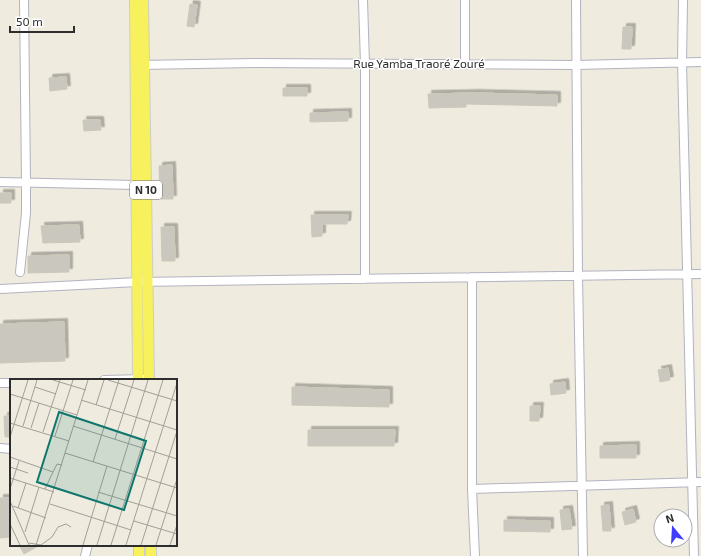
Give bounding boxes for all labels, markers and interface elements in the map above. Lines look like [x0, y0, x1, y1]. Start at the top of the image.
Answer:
scale bar [10, 8, 74, 34]
text: 50 m [16, 14, 43, 28]
street label: Rue Yamba Traoré Zouré [353, 56, 485, 70]
road number: N 10 [130, 181, 162, 199]
inset map [10, 379, 177, 546]
north arrow [653, 508, 693, 548]
text: N [664, 511, 676, 525]

